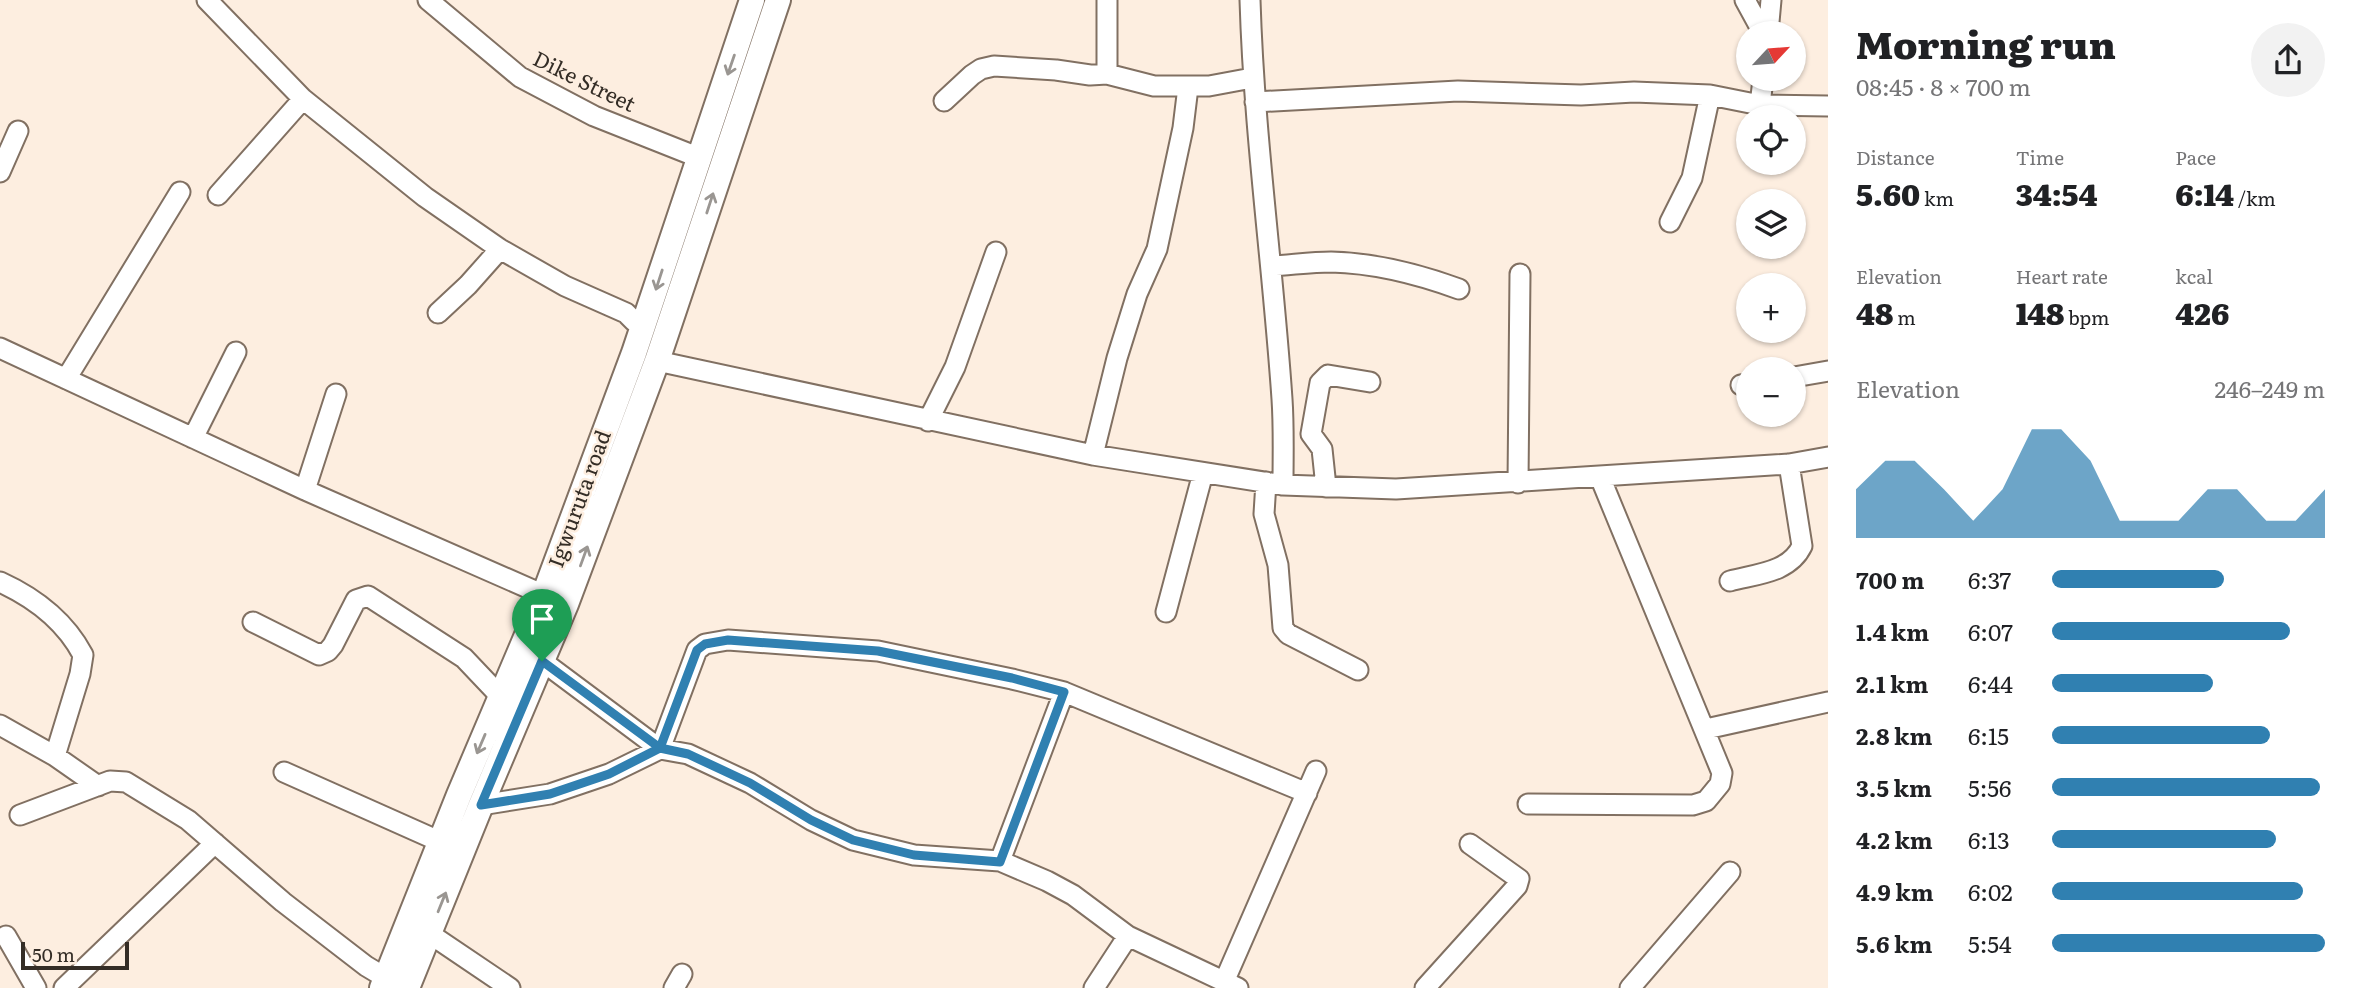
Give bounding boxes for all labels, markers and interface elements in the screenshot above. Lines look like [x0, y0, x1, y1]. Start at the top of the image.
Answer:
text: Morning run [1856, 14, 2116, 71]
north arrow [1736, 21, 1806, 91]
map controls [1736, 21, 1806, 427]
button: share [2251, 23, 2325, 97]
street label: Dike Street [528, 42, 642, 118]
one-way arrow [724, 53, 736, 75]
text: 08:45 · 8 × 700 m [1856, 69, 2031, 103]
button: locate [1736, 105, 1806, 175]
text: Distance [1856, 143, 1935, 171]
text: Time [2016, 143, 2064, 171]
text: Pace [2175, 143, 2216, 171]
text: 5.60 [1856, 171, 1920, 215]
text: 34:54 [2016, 171, 2097, 215]
text: 6:14 [2175, 171, 2234, 215]
text: km [1920, 184, 1954, 212]
text: /km [2234, 184, 2276, 212]
button: layers [1736, 189, 1806, 259]
one-way arrow [704, 192, 717, 214]
text: Elevation [1856, 262, 1942, 290]
text: Heart rate [2016, 262, 2108, 290]
text: kcal [2175, 262, 2213, 290]
one-way arrow [652, 269, 664, 291]
button: + [1736, 273, 1806, 343]
text: 48 [1856, 290, 1893, 334]
text: 148 [2016, 290, 2064, 334]
text: 426 [2175, 290, 2229, 334]
text: m [1893, 303, 1916, 331]
text: bpm [2064, 303, 2110, 331]
button: − [1736, 357, 1806, 427]
text: Elevation [1856, 371, 1960, 405]
text: 246–249 m [2214, 371, 2325, 405]
street label: Igwuruta road [538, 425, 617, 571]
one-way arrow [579, 545, 592, 567]
text: 700 m [1856, 562, 1924, 596]
text: 6:37 [1968, 562, 2011, 596]
pin [512, 589, 572, 661]
icon: arrive [523, 600, 561, 638]
text: 1.4 km [1856, 614, 1929, 648]
text: 6:07 [1968, 614, 2013, 648]
text: 2.1 km [1856, 666, 1928, 700]
text: 6:44 [1968, 666, 2013, 700]
text: 2.8 km [1856, 718, 1932, 752]
text: 6:15 [1968, 718, 2009, 752]
one-way arrow [474, 733, 487, 755]
text: 3.5 km [1856, 770, 1932, 804]
text: 5:56 [1968, 770, 2011, 804]
text: 4.2 km [1856, 822, 1933, 856]
text: 6:13 [1968, 822, 2010, 856]
text: 4.9 km [1856, 874, 1934, 908]
text: 6:02 [1968, 874, 2013, 908]
one-way arrow [437, 892, 450, 914]
text: 5.6 km [1856, 926, 1932, 960]
text: 5:54 [1968, 926, 2012, 960]
scale bar [21, 939, 130, 971]
text: 50 m [32, 940, 75, 968]

